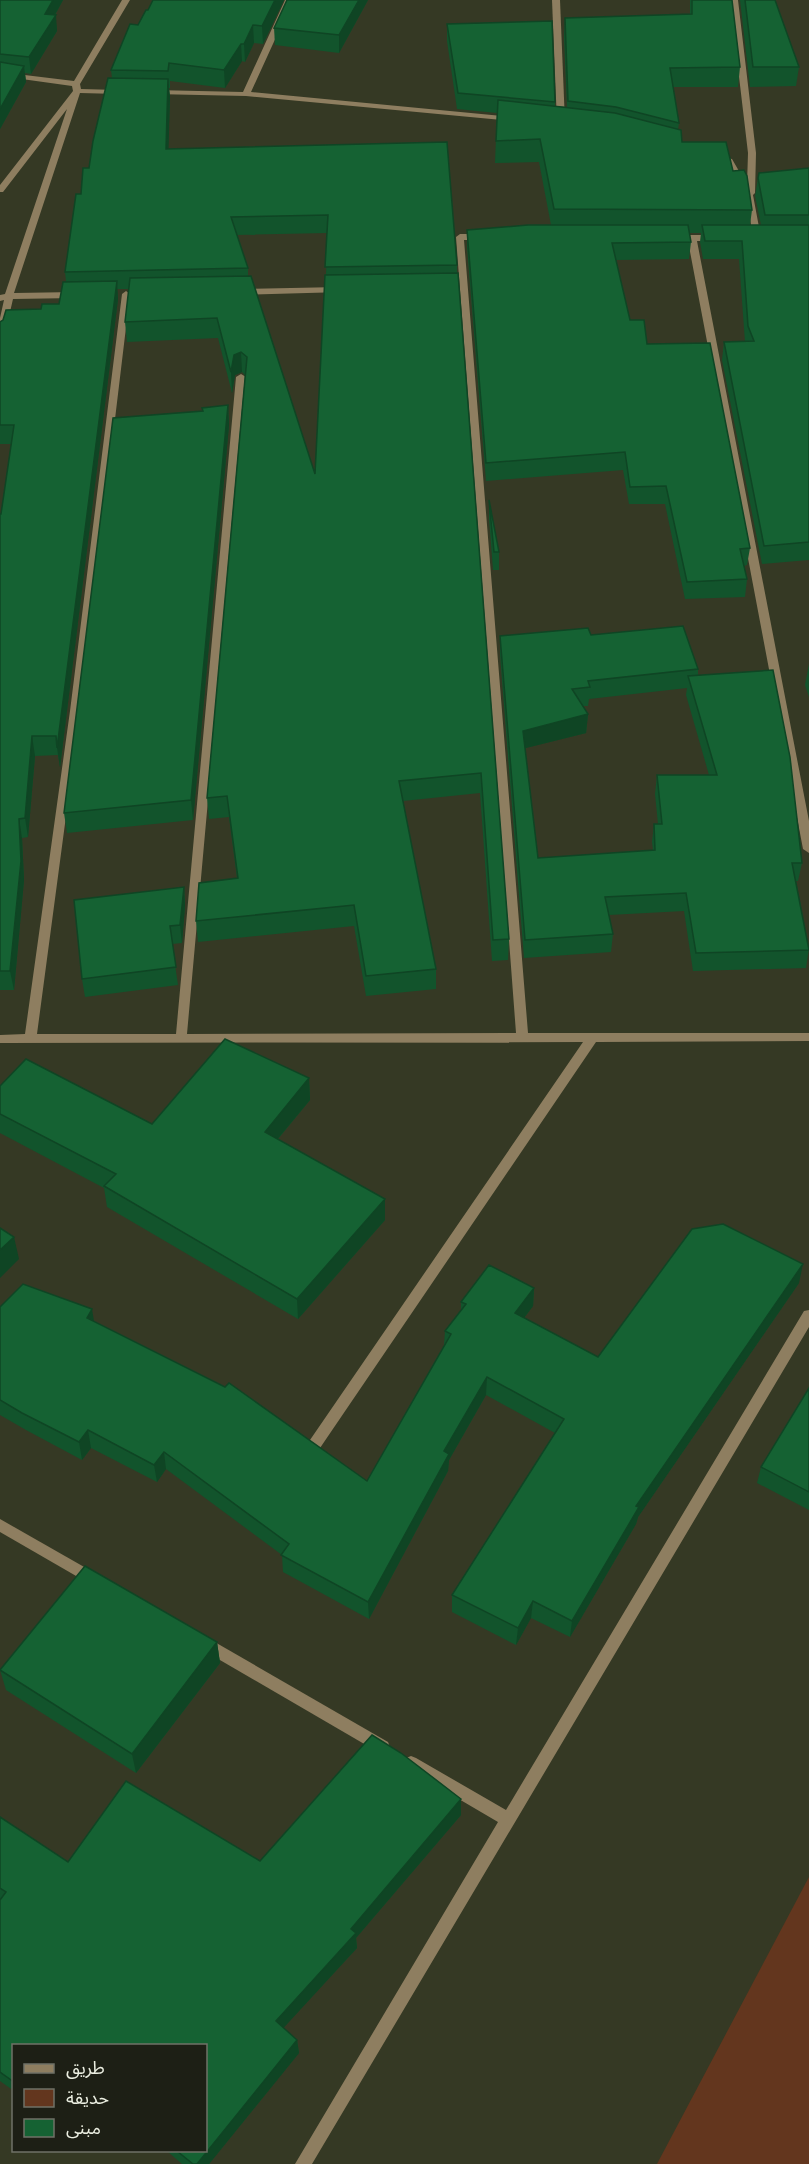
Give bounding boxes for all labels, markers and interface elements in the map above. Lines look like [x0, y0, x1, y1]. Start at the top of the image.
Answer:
legend [12, 2044, 207, 2152]
text: طريق [66, 2057, 105, 2079]
text: حديقة [66, 2087, 109, 2108]
text: مبنى [66, 2117, 101, 2139]

